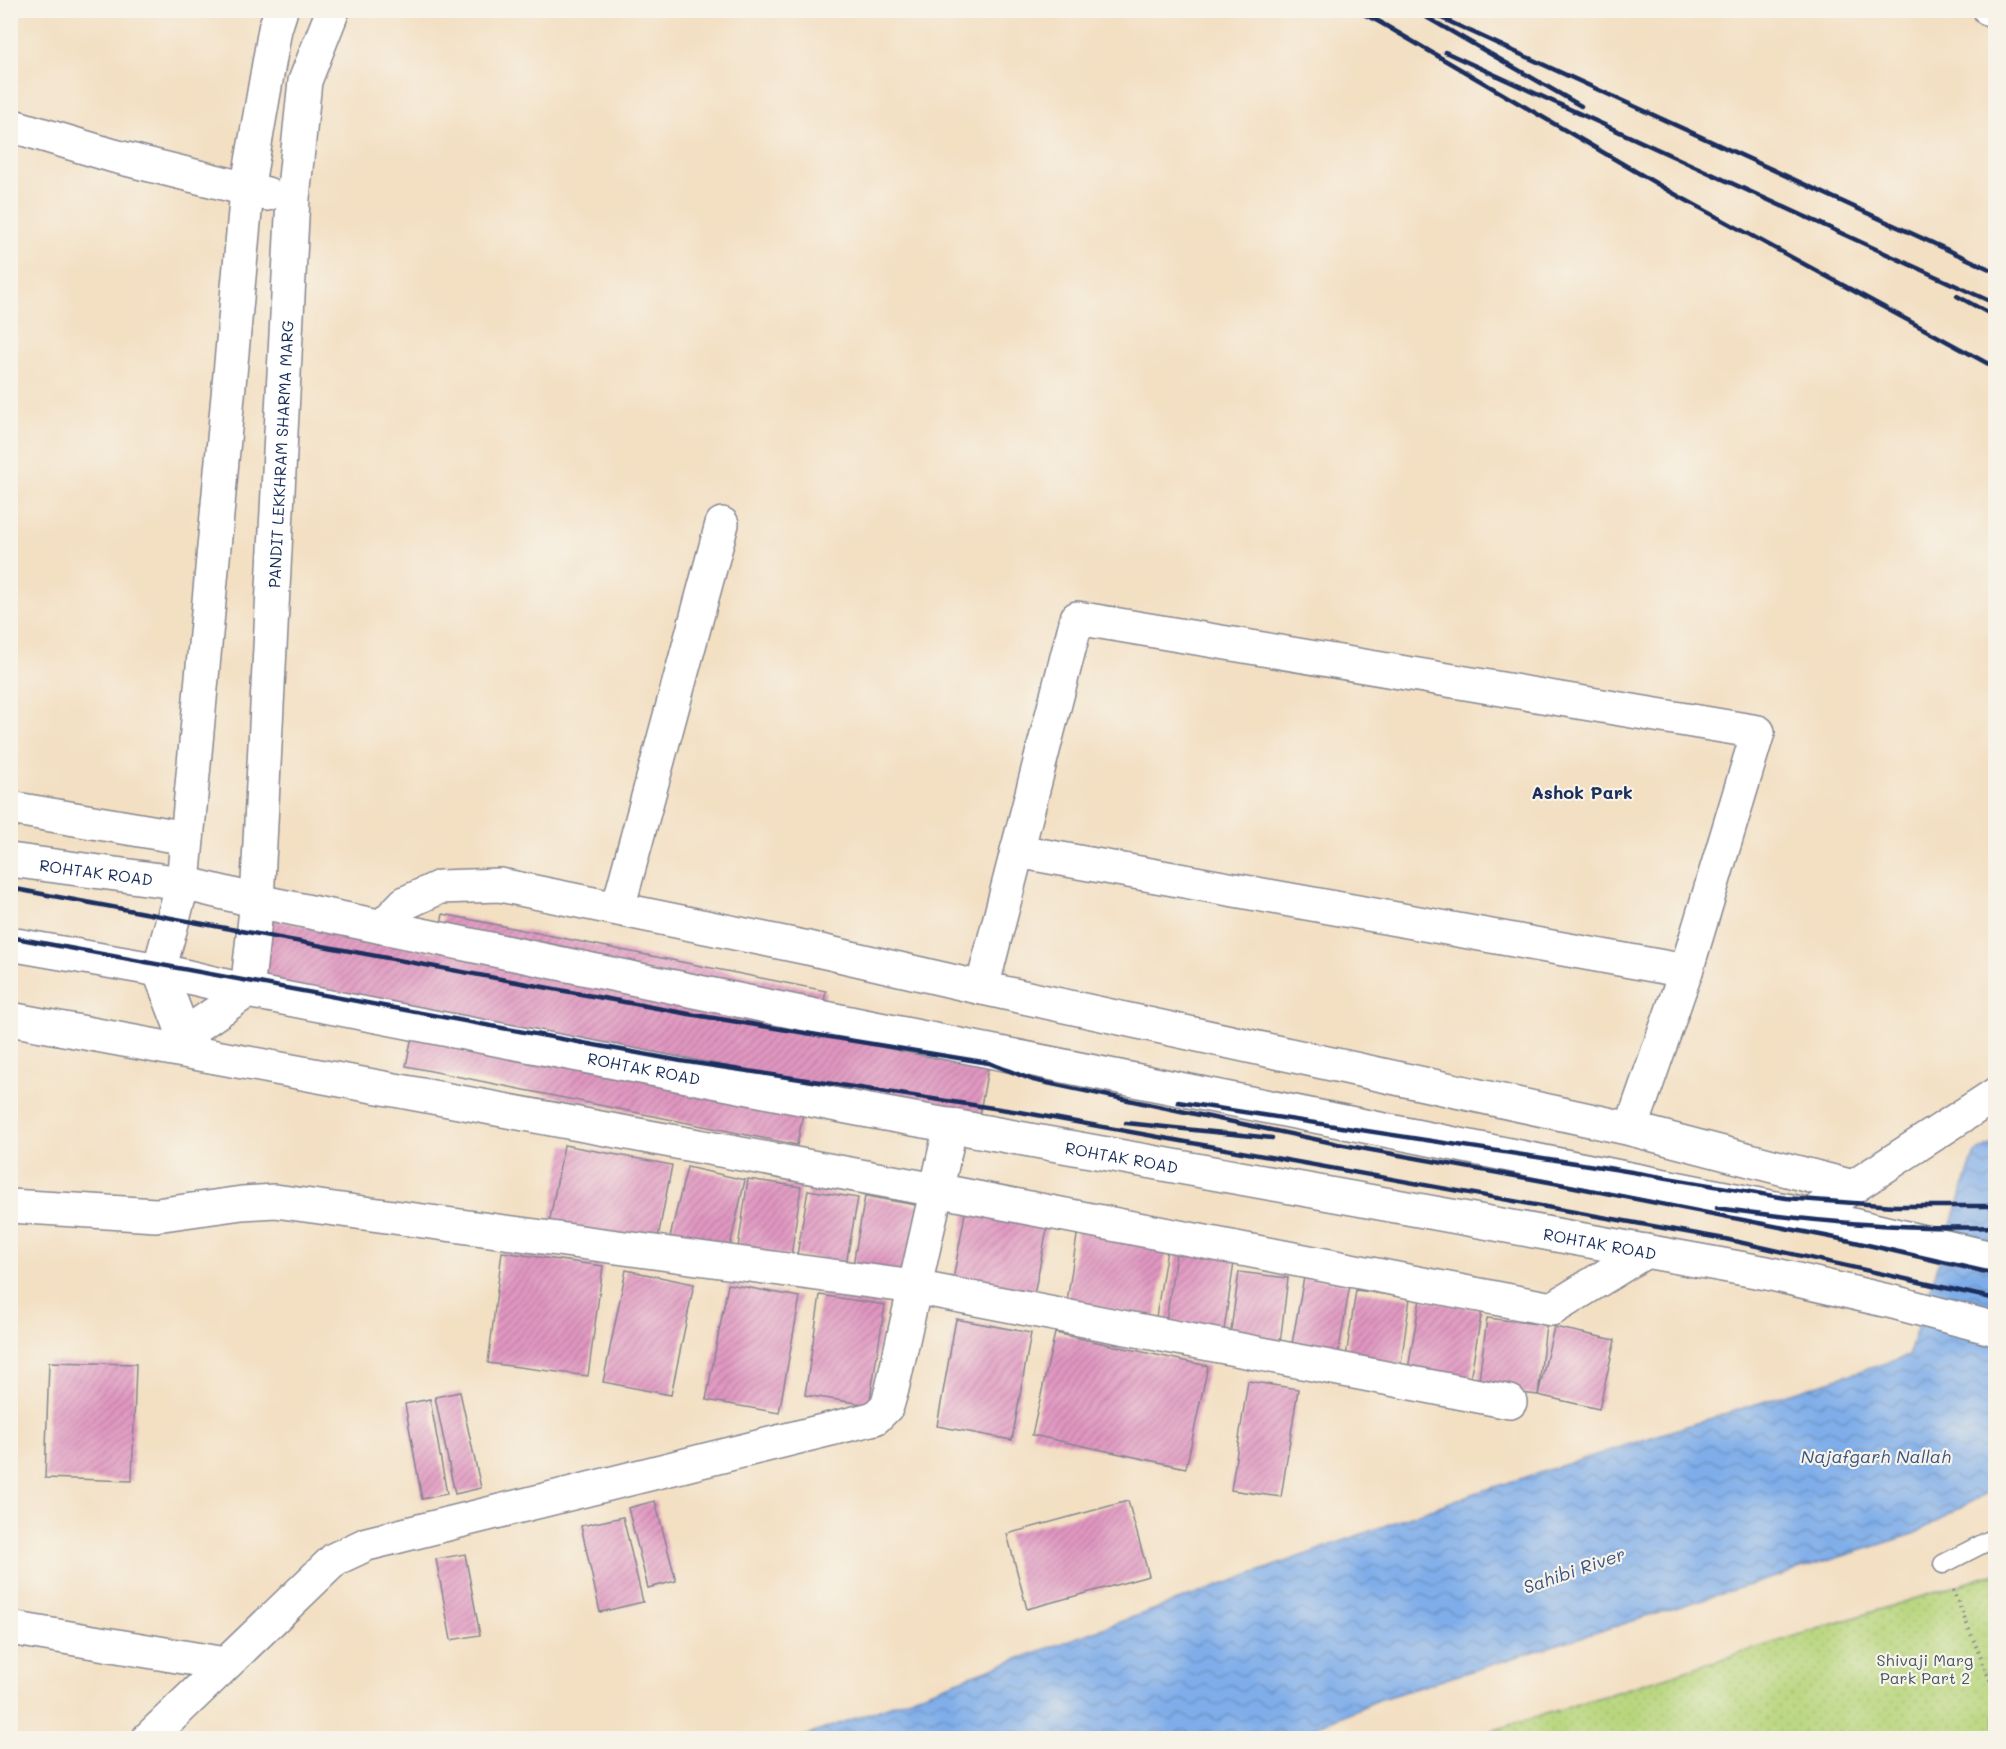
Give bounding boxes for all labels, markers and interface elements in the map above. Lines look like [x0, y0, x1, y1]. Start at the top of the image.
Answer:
street label: PANDIT LEKKHRAM SHARMA MARG [263, 320, 297, 588]
district label: Ashok Park [1531, 780, 1633, 804]
street label: ROHTAK ROAD [38, 854, 154, 889]
street label: ROHTAK ROAD [586, 1047, 702, 1089]
street label: ROHTAK ROAD [1064, 1136, 1180, 1177]
street label: ROHTAK ROAD [1542, 1222, 1658, 1263]
water label: Najafgarh Nallah [1801, 1444, 1951, 1468]
water label: Sahibi River [1520, 1541, 1628, 1599]
park label: Shivaji Marg Park Part 2 [1877, 1649, 1973, 1688]

